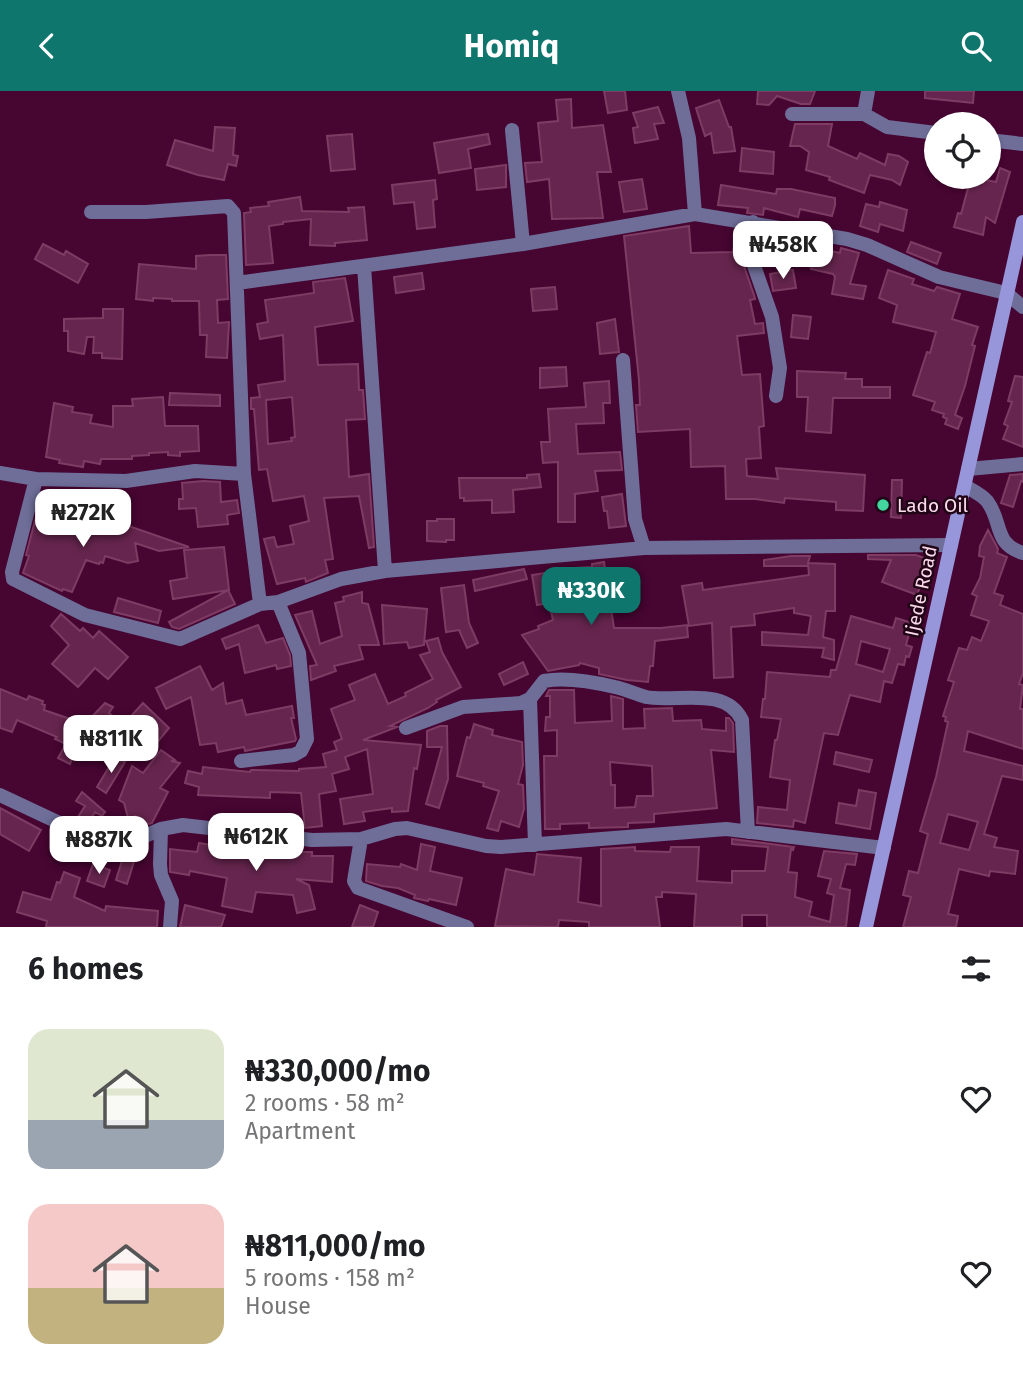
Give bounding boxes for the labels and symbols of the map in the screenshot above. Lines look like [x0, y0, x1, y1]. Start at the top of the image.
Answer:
pin: ₦458K [734, 221, 832, 281]
pin: ₦272K [34, 489, 132, 549]
place label: Lado Oil [897, 494, 969, 517]
marker: Lado Oil [875, 497, 891, 513]
street label: Ijede Road [900, 544, 942, 638]
pin: ₦330K [542, 567, 640, 627]
pin: ₦811K [62, 715, 160, 775]
pin: ₦612K [207, 813, 305, 873]
pin: ₦887K [50, 817, 148, 876]

